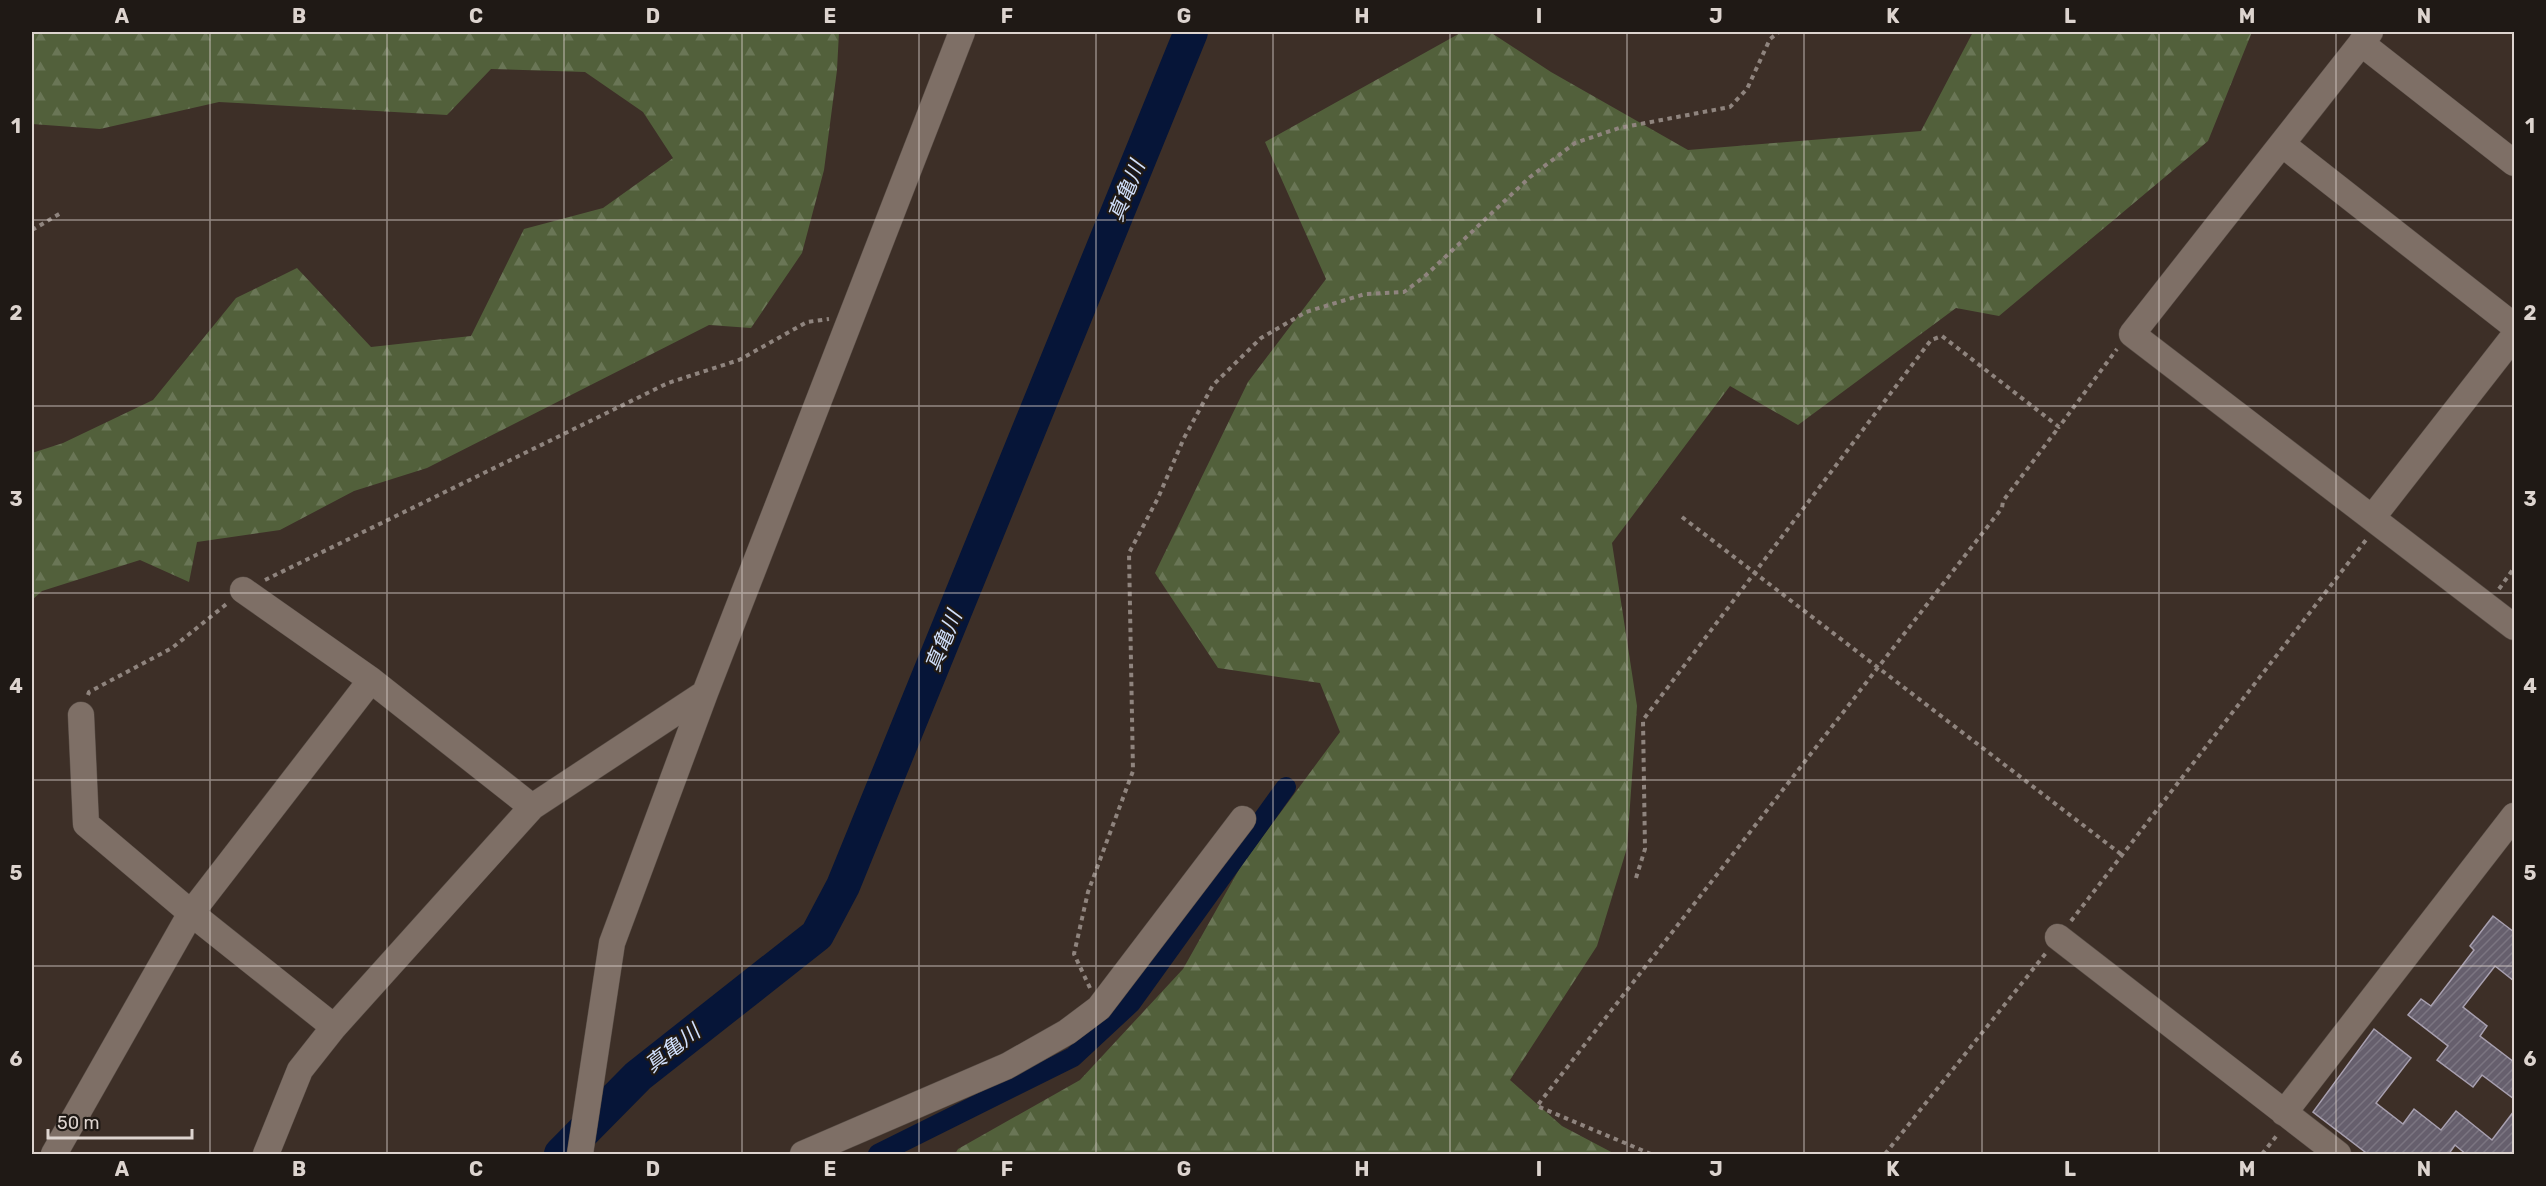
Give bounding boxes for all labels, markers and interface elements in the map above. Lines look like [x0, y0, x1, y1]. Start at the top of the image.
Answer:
text: A [115, 4, 130, 28]
text: B [292, 4, 306, 28]
text: C [469, 4, 483, 28]
text: D [646, 4, 660, 28]
text: E [824, 4, 836, 28]
text: F [1001, 4, 1013, 28]
text: G [1177, 4, 1191, 28]
text: H [1355, 4, 1369, 28]
text: I [1536, 4, 1542, 28]
text: J [1709, 4, 1723, 28]
text: K [1886, 4, 1900, 28]
text: L [2064, 4, 2076, 28]
text: M [2239, 4, 2255, 28]
text: N [2417, 4, 2431, 28]
text: 1 [11, 114, 21, 138]
text: 1 [2525, 114, 2535, 138]
water label: 真亀川 [1103, 155, 1150, 225]
text: 2 [10, 301, 23, 325]
text: 2 [2524, 301, 2537, 325]
text: 3 [9, 487, 23, 511]
text: 3 [2523, 487, 2537, 511]
water label: 真亀川 [920, 605, 967, 675]
text: 4 [9, 674, 23, 698]
text: 4 [2523, 674, 2537, 698]
text: 5 [10, 861, 23, 885]
text: 5 [2524, 861, 2537, 885]
water label: 真亀川 [639, 1018, 706, 1077]
text: 6 [9, 1047, 23, 1071]
text: 6 [2523, 1047, 2537, 1071]
scale bar [48, 1102, 192, 1140]
text: 50 m [57, 1112, 100, 1134]
text: A [115, 1157, 130, 1181]
text: B [292, 1157, 306, 1181]
text: C [469, 1157, 483, 1181]
text: D [646, 1157, 660, 1181]
text: E [824, 1157, 836, 1181]
text: F [1001, 1157, 1013, 1181]
text: G [1177, 1157, 1191, 1181]
text: H [1355, 1157, 1369, 1181]
text: I [1536, 1157, 1542, 1181]
text: J [1709, 1157, 1723, 1181]
text: K [1886, 1157, 1900, 1181]
text: L [2064, 1157, 2076, 1181]
text: M [2239, 1157, 2255, 1181]
text: N [2417, 1157, 2431, 1181]

